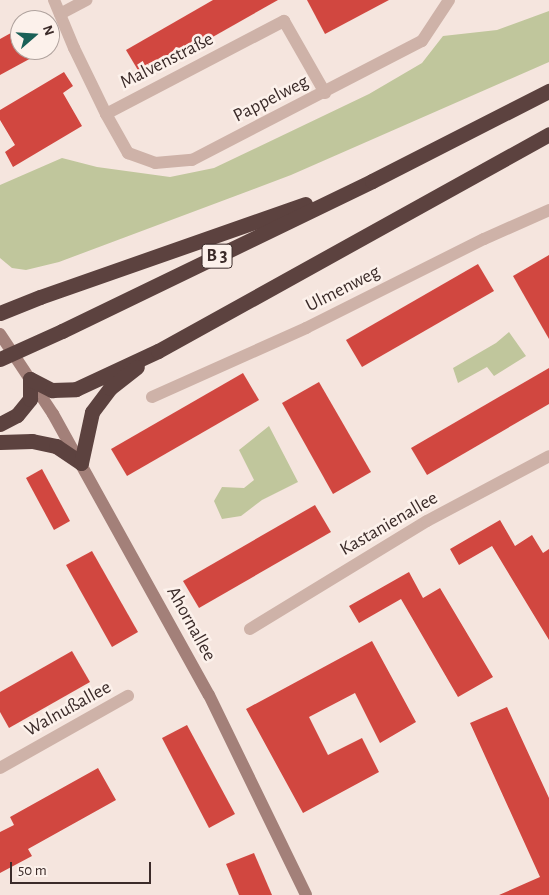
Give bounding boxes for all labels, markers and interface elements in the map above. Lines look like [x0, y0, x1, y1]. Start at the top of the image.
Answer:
north arrow [10, 10, 60, 60]
text: N [40, 24, 56, 37]
street label: Malvenstraße [117, 28, 217, 94]
street label: Pappelweg [230, 70, 312, 128]
road number: B 3 [201, 240, 233, 272]
street label: Ulmenweg [302, 261, 384, 317]
street label: Kastanienallee [336, 487, 442, 561]
street label: Ahornallee [161, 583, 221, 665]
street label: Walnußallee [21, 676, 115, 742]
scale bar [12, 852, 154, 884]
text: 50 m [18, 863, 47, 878]

